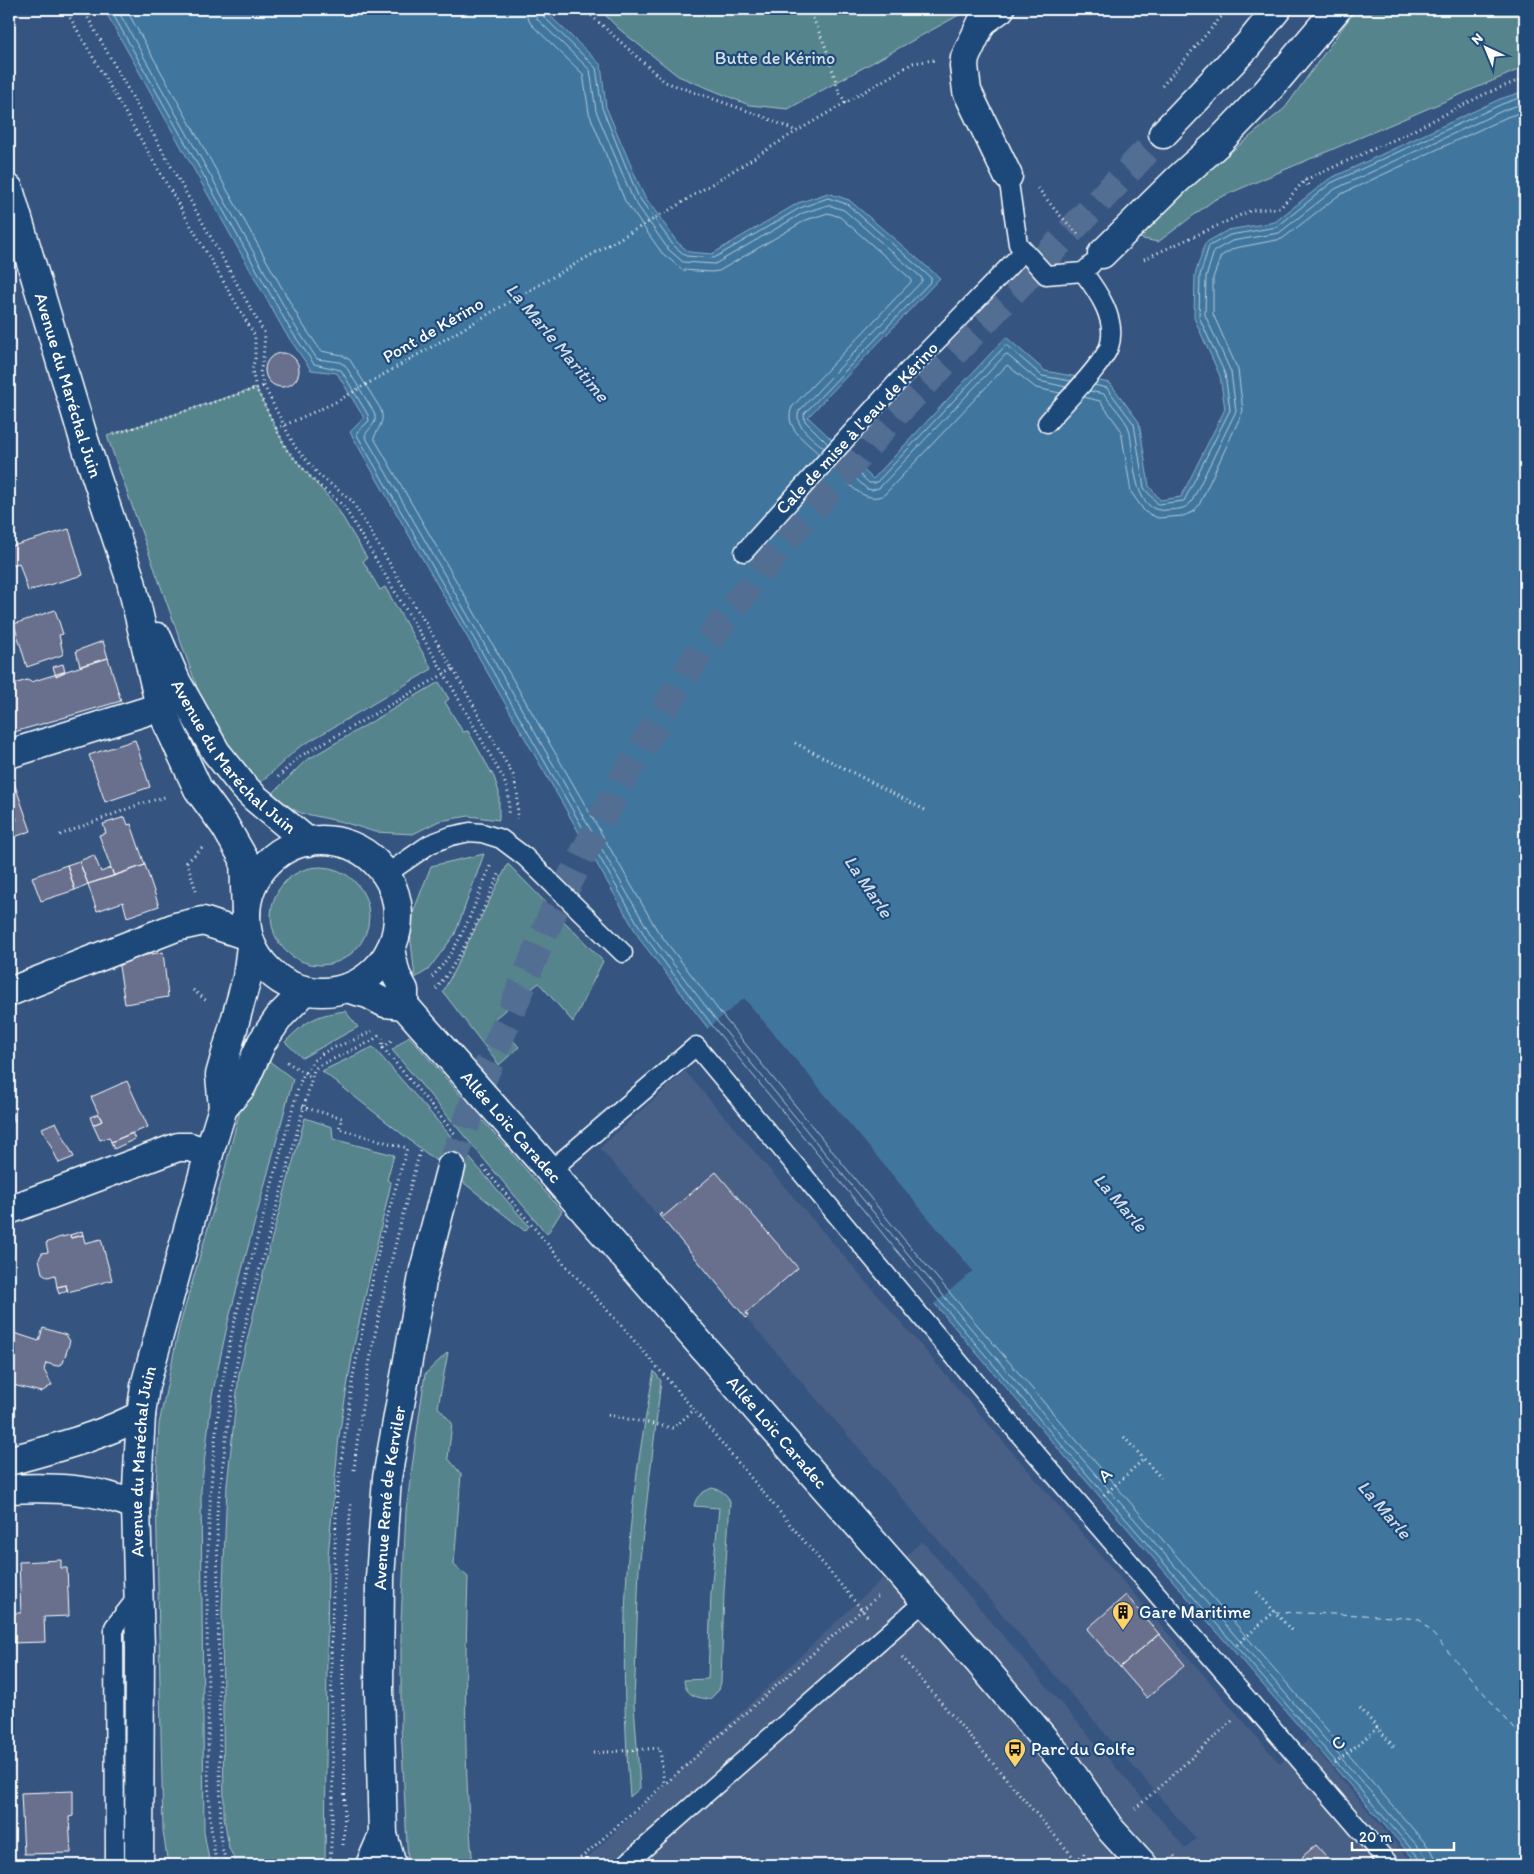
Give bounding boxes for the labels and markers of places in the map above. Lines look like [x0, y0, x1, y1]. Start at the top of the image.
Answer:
building icon: Gare Maritime [1111, 1600, 1135, 1631]
place label: Gare Maritime [1139, 1601, 1251, 1623]
bus stop icon: Parc du Golfe [1003, 1737, 1027, 1768]
place label: Parc du Golfe [1031, 1738, 1135, 1760]

